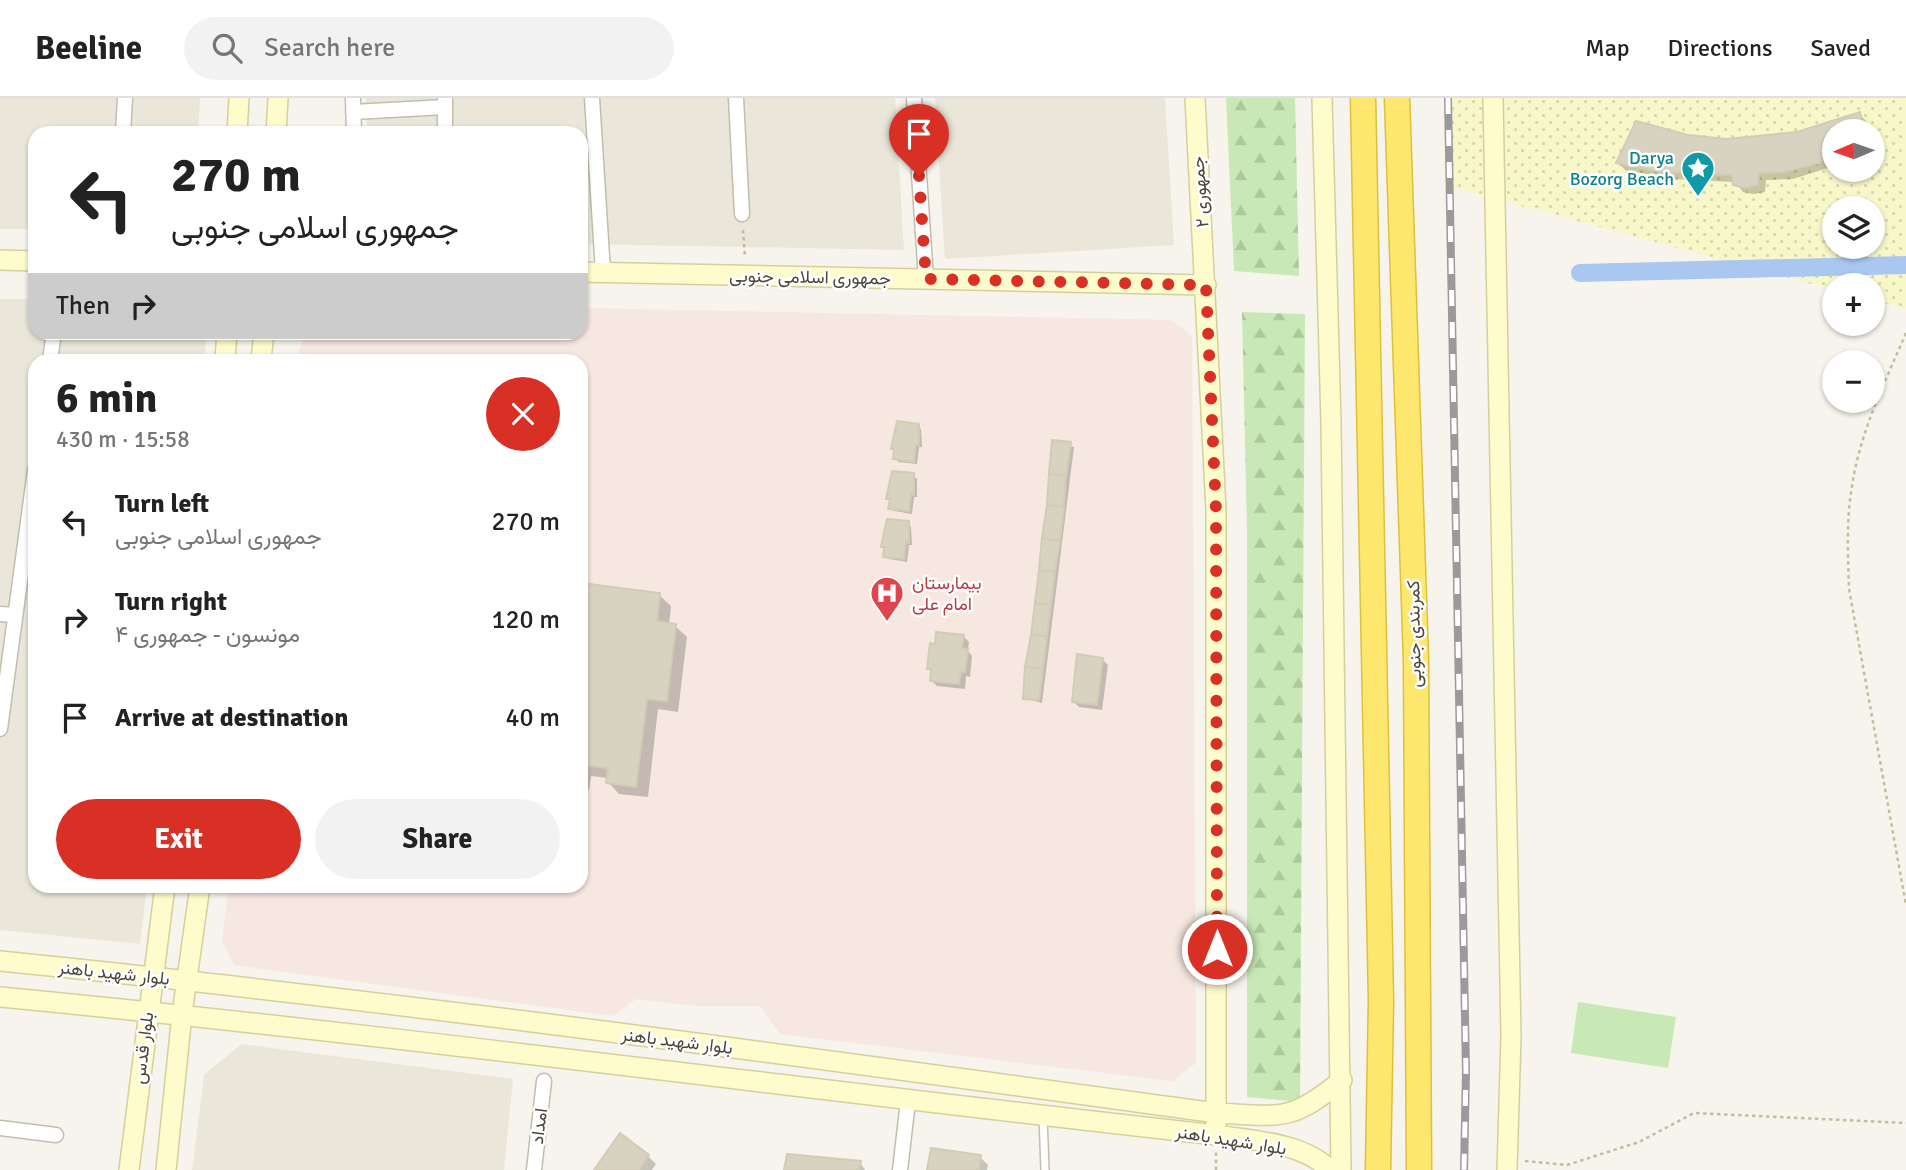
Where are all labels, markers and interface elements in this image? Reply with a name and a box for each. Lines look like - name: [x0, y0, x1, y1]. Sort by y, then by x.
- search box: [184, 17, 674, 80]
- text: Beeline: [35, 28, 142, 69]
- icon: search: [208, 29, 246, 67]
- text: Search here: [264, 32, 395, 64]
- text: Map: [1585, 33, 1630, 63]
- text: Directions: [1668, 33, 1773, 63]
- text: Saved: [1811, 33, 1871, 63]
- pin: [889, 104, 949, 176]
- icon: arrive: [900, 115, 938, 153]
- north arrow: [1822, 119, 1885, 182]
- map controls: [1822, 119, 1885, 413]
- text: 270 m: [171, 145, 301, 205]
- place label: Darya Bozorg Beach: [1570, 147, 1674, 190]
- place icon: Darya Bozorg Beach: [1679, 149, 1717, 198]
- icon: left: [56, 154, 147, 245]
- street label: جمهوری ۲: [1187, 156, 1213, 228]
- button: layers: [1822, 196, 1885, 259]
- text: جمهوری اسلامی جنوبی: [171, 208, 459, 247]
- street label: جمهوری اسلامی جنوبی: [729, 265, 891, 289]
- button: +: [1822, 273, 1885, 336]
- icon: right: [124, 287, 162, 325]
- text: Then: [56, 290, 110, 322]
- button: −: [1822, 350, 1885, 413]
- text: 6 min: [56, 373, 157, 424]
- button: close: [486, 377, 560, 451]
- text: 430 m · 15:58: [56, 425, 190, 454]
- text: Turn left: [115, 488, 209, 520]
- icon: left: [56, 503, 94, 541]
- text: 270 m: [491, 506, 560, 538]
- text: جمهوری اسلامی جنوبی: [115, 522, 322, 551]
- place label: بیمارستان امام علی: [912, 572, 982, 616]
- hospital icon: بیمارستان امام علی: [868, 574, 906, 623]
- street label: کمربندی جنوبی: [1402, 580, 1426, 688]
- text: Turn right: [115, 586, 227, 618]
- icon: right: [56, 601, 94, 639]
- text: 120 m: [491, 604, 560, 636]
- text: مونسون - جمهوری ۴: [115, 620, 300, 649]
- icon: arrive: [56, 699, 94, 737]
- text: Arrive at destination: [115, 702, 348, 734]
- text: 40 m: [505, 702, 560, 734]
- button: Exit: [56, 799, 301, 879]
- button: Share: [315, 799, 560, 879]
- position arrow: [1180, 912, 1254, 986]
- street label: بلوار شهید باهنر: [56, 956, 171, 990]
- street label: بلوار قدس: [128, 1011, 158, 1085]
- street label: بلوار شهید باهنر: [619, 1023, 734, 1059]
- street label: امداد: [526, 1107, 552, 1145]
- street label: بلوار شهید باهنر: [1173, 1120, 1288, 1160]

